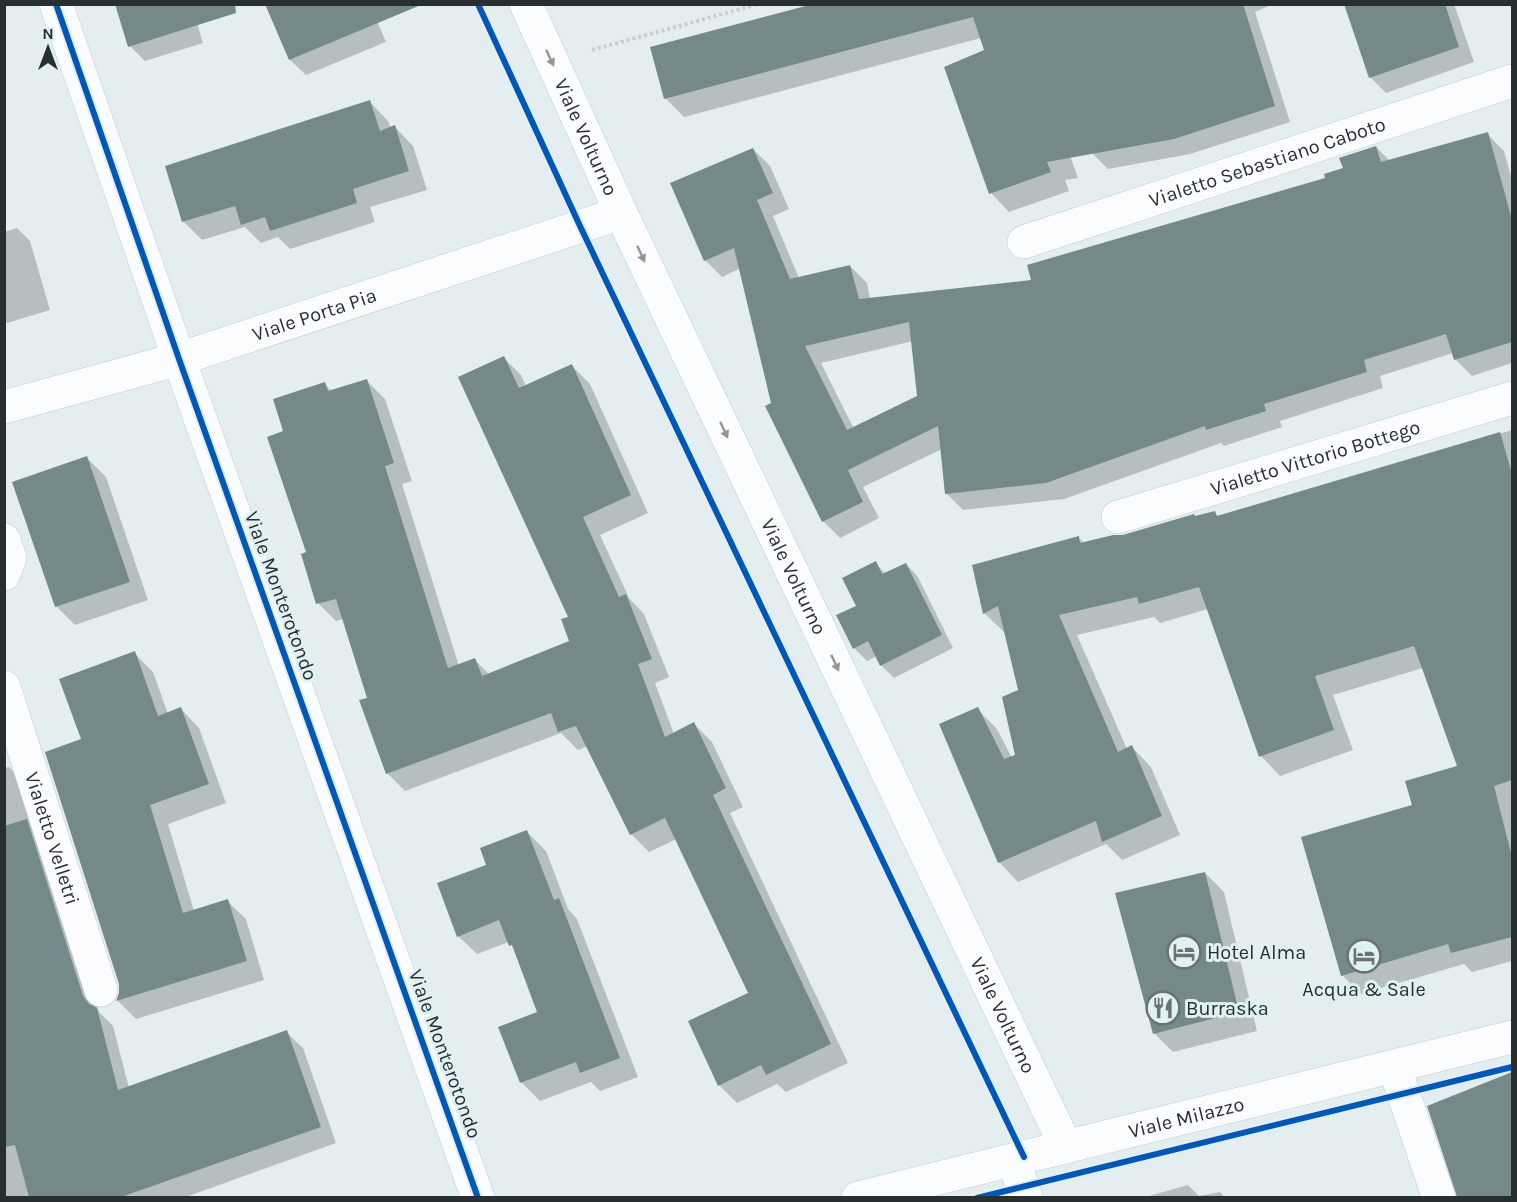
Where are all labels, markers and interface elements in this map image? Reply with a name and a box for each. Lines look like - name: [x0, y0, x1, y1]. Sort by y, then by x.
- north arrow: [18, 18, 78, 78]
- text: N: [42, 24, 54, 43]
- one-way arrow: [546, 49, 555, 66]
- street label: Viale Volturno: [550, 75, 623, 199]
- street label: Vialetto Sebastiano Caboto: [1146, 112, 1388, 211]
- one-way arrow: [636, 245, 645, 262]
- street label: Viale Porta Pia: [249, 283, 379, 346]
- street label: Vialetto Vittorio Bottego: [1208, 415, 1423, 500]
- one-way arrow: [719, 421, 729, 439]
- street label: Viale Monterotondo: [240, 508, 322, 684]
- street label: Viale Volturno: [757, 514, 832, 638]
- one-way arrow: [831, 654, 840, 671]
- street label: Vialetto Velletri: [20, 769, 84, 908]
- hotel icon: Hotel Alma: [1166, 934, 1202, 970]
- hotel icon: Acqua & Sale: [1346, 938, 1382, 974]
- place label: Hotel Alma: [1207, 941, 1306, 964]
- street label: Viale Volturno: [966, 953, 1041, 1077]
- street label: Viale Monterotondo: [404, 966, 486, 1142]
- place label: Acqua & Sale: [1302, 978, 1426, 1001]
- restaurant icon: Burraska: [1145, 990, 1181, 1026]
- place label: Burraska: [1186, 997, 1269, 1020]
- street label: Viale Milazzo: [1126, 1092, 1246, 1143]

